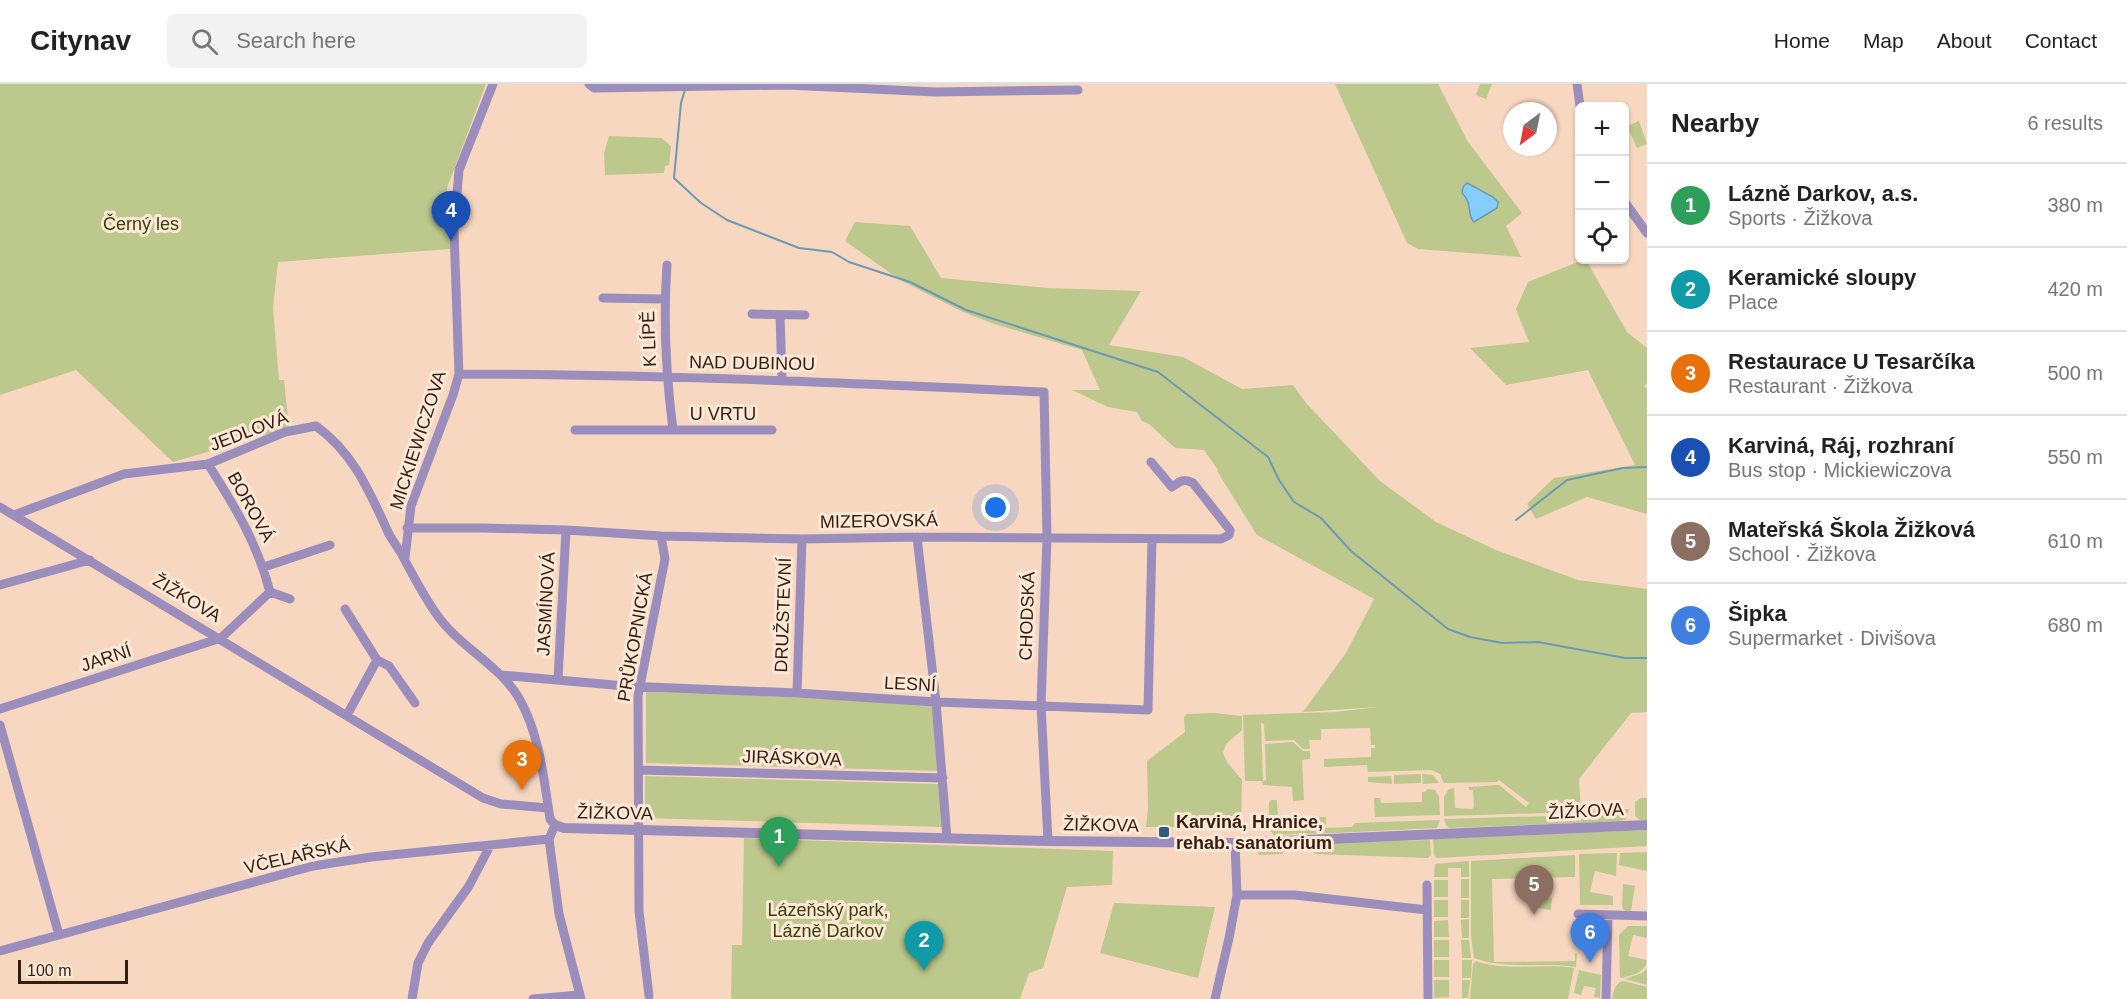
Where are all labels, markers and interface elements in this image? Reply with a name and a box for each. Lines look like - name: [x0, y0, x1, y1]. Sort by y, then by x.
- search box: [167, 14, 587, 68]
- text: Citynav: [30, 25, 131, 56]
- icon: search: [188, 25, 221, 58]
- text: Search here: [236, 28, 356, 53]
- text: Home: [1774, 29, 1830, 52]
- text: Map: [1863, 29, 1904, 52]
- text: About: [1937, 29, 1992, 52]
- text: Contact: [2025, 29, 2097, 52]
- north arrow: [1503, 102, 1557, 156]
- map controls: [1575, 102, 1629, 264]
- button: +: [1575, 102, 1629, 156]
- text: Nearby: [1671, 108, 1759, 138]
- text: 6 results: [2027, 112, 2103, 134]
- button: −: [1575, 156, 1629, 210]
- text: Lázně Darkov, a.s.: [1728, 181, 1918, 206]
- pin: 4: [432, 192, 470, 241]
- text: 1: [1685, 194, 1696, 216]
- text: 380 m: [2047, 194, 2103, 216]
- text: Sports · Žižkova: [1728, 207, 1872, 229]
- button: locate: [1575, 210, 1629, 264]
- park label: Černý les: [103, 213, 179, 234]
- text: Keramické sloupy: [1728, 265, 1916, 290]
- text: 2: [1685, 278, 1696, 300]
- text: 420 m: [2047, 278, 2103, 300]
- text: Place: [1728, 291, 1778, 313]
- street label: K LÍPĚ: [638, 311, 660, 367]
- text: Restaurace U Tesarčíka: [1728, 349, 1975, 374]
- street label: NAD DUBINOU: [689, 352, 815, 374]
- text: 3: [1685, 362, 1696, 384]
- text: 500 m: [2047, 362, 2103, 384]
- street label: MICKIEWICZOVA: [386, 368, 450, 512]
- text: Restaurant · Žižkova: [1728, 375, 1913, 397]
- street label: U VRTU: [690, 404, 756, 424]
- street label: JEDLOVÁ: [207, 407, 291, 455]
- text: Karviná, Ráj, rozhraní: [1728, 433, 1954, 458]
- text: 4: [1685, 446, 1696, 468]
- text: 550 m: [2047, 446, 2103, 468]
- text: Bus stop · Mickiewiczova: [1728, 459, 1951, 481]
- street label: BOROVÁ: [224, 468, 278, 546]
- your location: [981, 493, 1010, 522]
- street label: MIZEROVSKÁ: [820, 510, 938, 532]
- text: Mateřská Škola Žižková: [1728, 517, 1975, 542]
- text: 5: [1685, 530, 1696, 552]
- text: 610 m: [2047, 530, 2103, 552]
- text: School · Žižkova: [1728, 543, 1876, 565]
- street label: JASMÍNOVÁ: [533, 552, 559, 656]
- street label: DRUŽSTEVNÍ: [771, 557, 795, 673]
- street label: ŽIŽKOVA: [149, 570, 225, 626]
- street label: PRŮKOPNICKÁ: [613, 571, 656, 703]
- street label: CHODSKÁ: [1015, 571, 1039, 661]
- text: Šipka: [1728, 601, 1787, 626]
- text: 6: [1685, 614, 1696, 636]
- text: 680 m: [2047, 614, 2103, 636]
- text: Supermarket · Divišova: [1728, 627, 1936, 649]
- street label: JARNÍ: [78, 640, 134, 676]
- street label: LESNÍ: [883, 673, 937, 695]
- pin: 3: [502, 740, 542, 790]
- street label: JIRÁSKOVA: [742, 746, 842, 770]
- street label: ŽIŽKOVA: [1548, 799, 1624, 823]
- street label: ŽIŽKOVA: [577, 802, 653, 824]
- place label: Karviná, Hranice, rehab. sanatorium: [1176, 812, 1332, 853]
- street label: ŽIŽKOVA: [1063, 814, 1139, 836]
- pin: 1: [760, 818, 798, 867]
- marker: Karviná, Hranice, rehab. sanatorium: [1157, 825, 1171, 839]
- street label: VČELAŘSKÁ: [242, 833, 352, 878]
- pin: 5: [1514, 866, 1553, 915]
- park label: Lázeňský park, Lázně Darkov: [767, 900, 889, 941]
- pin: 6: [1570, 914, 1610, 963]
- pin: 2: [904, 922, 944, 971]
- scale bar: [18, 957, 128, 984]
- text: 100 m: [27, 962, 71, 979]

